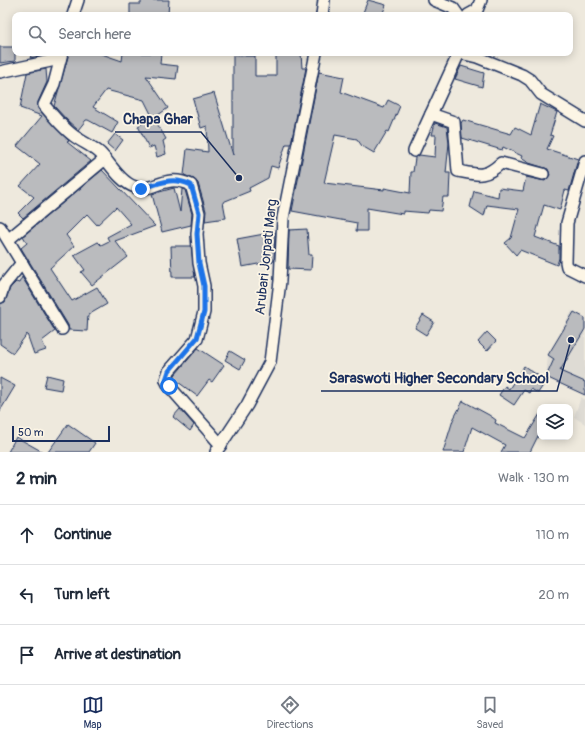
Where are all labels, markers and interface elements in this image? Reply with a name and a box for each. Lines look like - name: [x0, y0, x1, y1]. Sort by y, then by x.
- search box: [12, 12, 573, 56]
- icon: search: [26, 23, 48, 45]
- text: Search here: [58, 25, 131, 44]
- callout: Chapa Ghar: [115, 105, 201, 132]
- text: Chapa Ghar: [123, 110, 194, 129]
- route end: [132, 180, 150, 198]
- street label: Arubari Jorpati Marg: [251, 198, 281, 316]
- callout: Saraswoti Higher Secondary School: [321, 364, 557, 391]
- text: Saraswoti Higher Secondary School: [329, 369, 549, 388]
- route start: [160, 377, 178, 395]
- map controls: [537, 404, 573, 440]
- button: layers: [537, 404, 573, 440]
- scale bar: [12, 424, 110, 443]
- text: 50 m: [18, 426, 44, 439]
- text: 2 min: [16, 468, 57, 489]
- text: Walk · 130 m: [498, 470, 569, 486]
- icon: ahead: [16, 524, 38, 546]
- text: Continue: [54, 525, 112, 544]
- text: 110 m: [536, 527, 569, 543]
- icon: left: [16, 584, 38, 606]
- text: Turn left: [54, 585, 110, 604]
- text: 20 m: [538, 587, 569, 603]
- icon: arrive: [16, 644, 38, 666]
- text: Arrive at destination: [54, 645, 181, 664]
- tab: Map: [82, 694, 104, 731]
- tab: Directions: [267, 694, 313, 731]
- tab: Saved: [476, 694, 503, 731]

